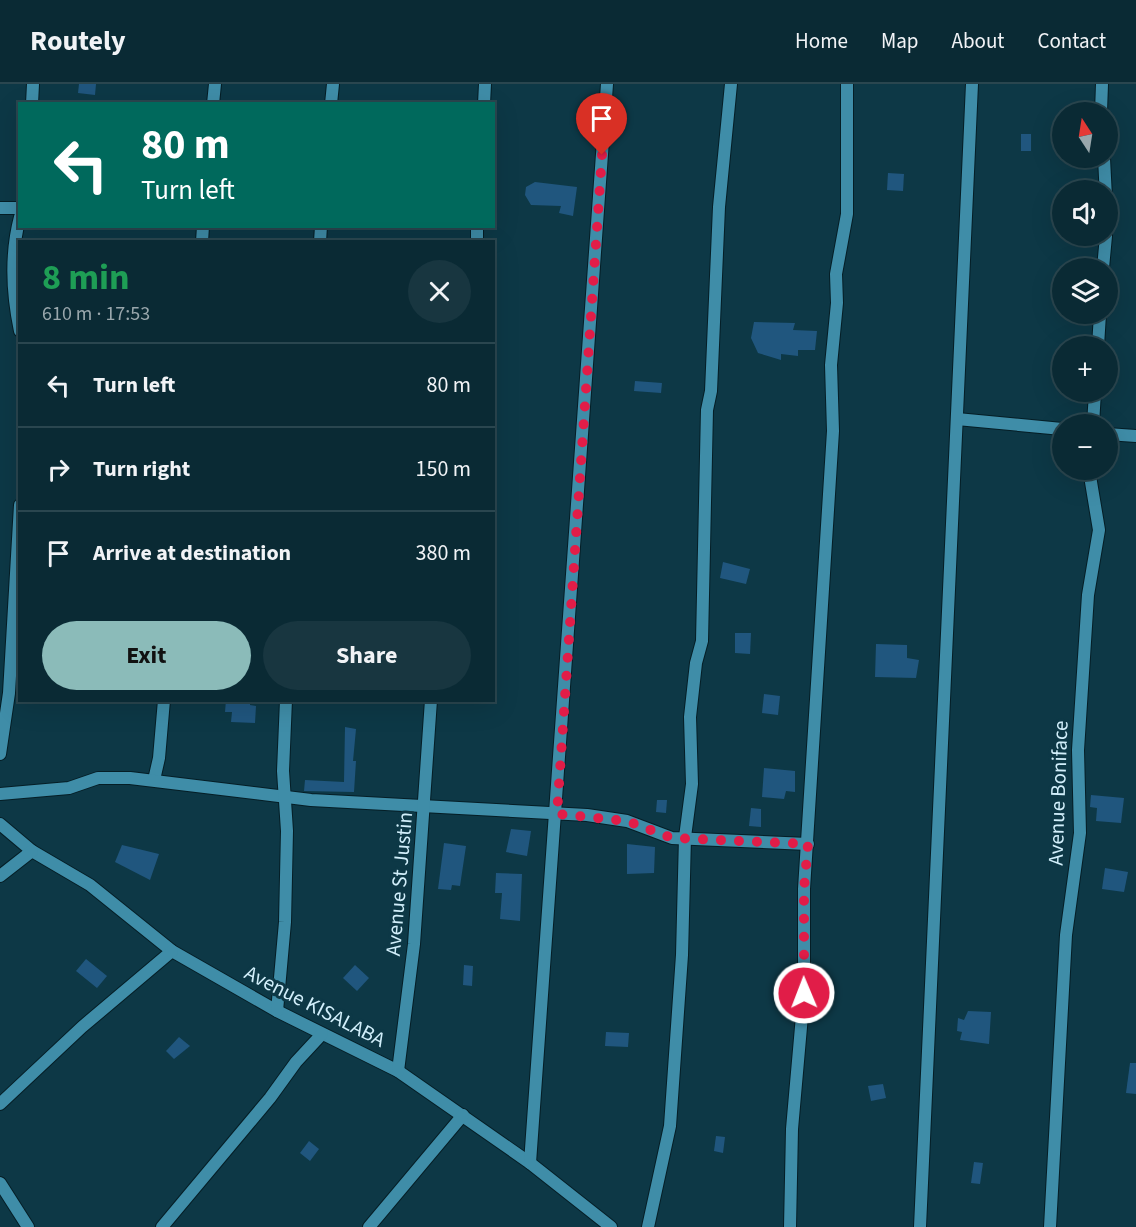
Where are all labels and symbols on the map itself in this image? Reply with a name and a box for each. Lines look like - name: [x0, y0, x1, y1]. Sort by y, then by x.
- pin: [576, 93, 627, 155]
- north arrow: [1052, 102, 1118, 168]
- street label: Avenue Boniface: [1040, 720, 1076, 866]
- street label: Avenue St Justin: [378, 811, 420, 957]
- street label: Avenue KISALABA: [239, 958, 391, 1055]
- position arrow: [772, 961, 836, 1025]

